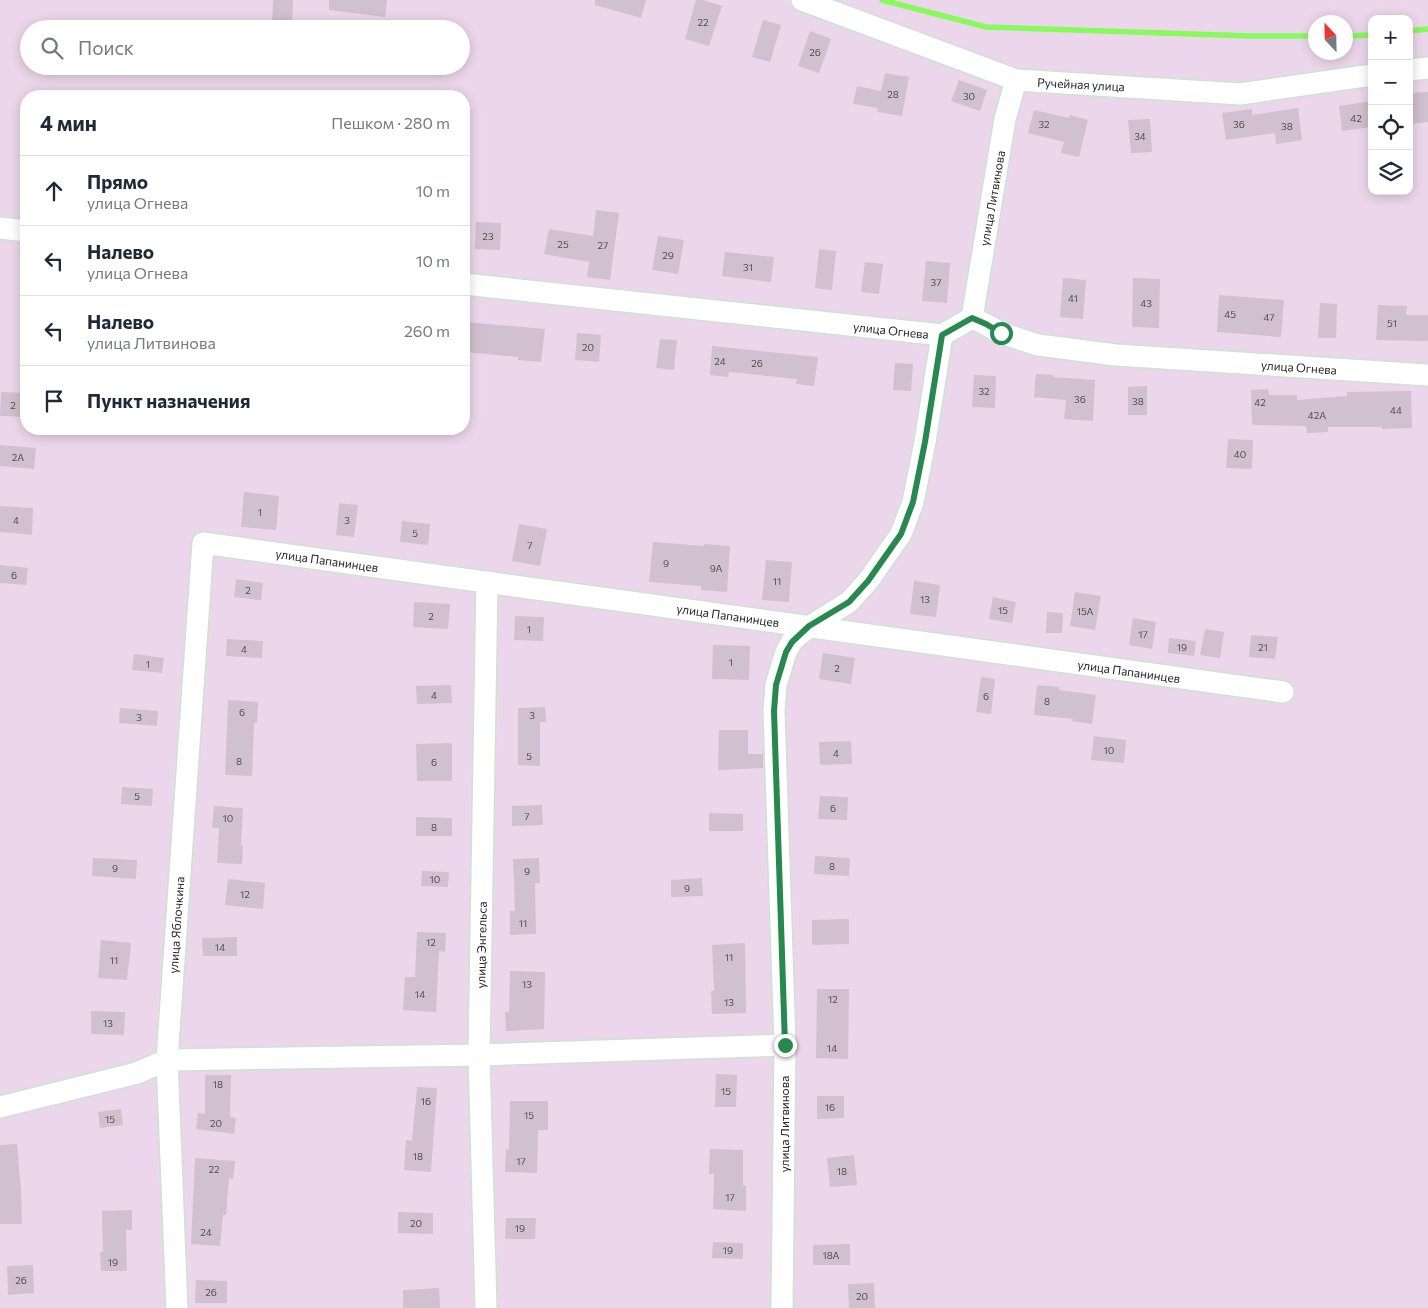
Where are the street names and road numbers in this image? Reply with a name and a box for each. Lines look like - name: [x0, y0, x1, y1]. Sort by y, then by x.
- street label: Ручейная улица: [1037, 75, 1125, 93]
- street label: улица Литвинова: [977, 149, 1007, 247]
- street label: улица Огнева: [852, 319, 930, 341]
- street label: улица Огнева: [1261, 357, 1337, 377]
- street label: улица Папанинцев: [275, 546, 379, 574]
- street label: улица Папанинцев: [676, 601, 780, 629]
- street label: улица Папанинцев: [1077, 657, 1181, 685]
- street label: улица Яблочкина: [166, 876, 186, 974]
- street label: улица Энгельса: [473, 901, 489, 989]
- street label: улица Литвинова: [777, 1076, 791, 1172]

